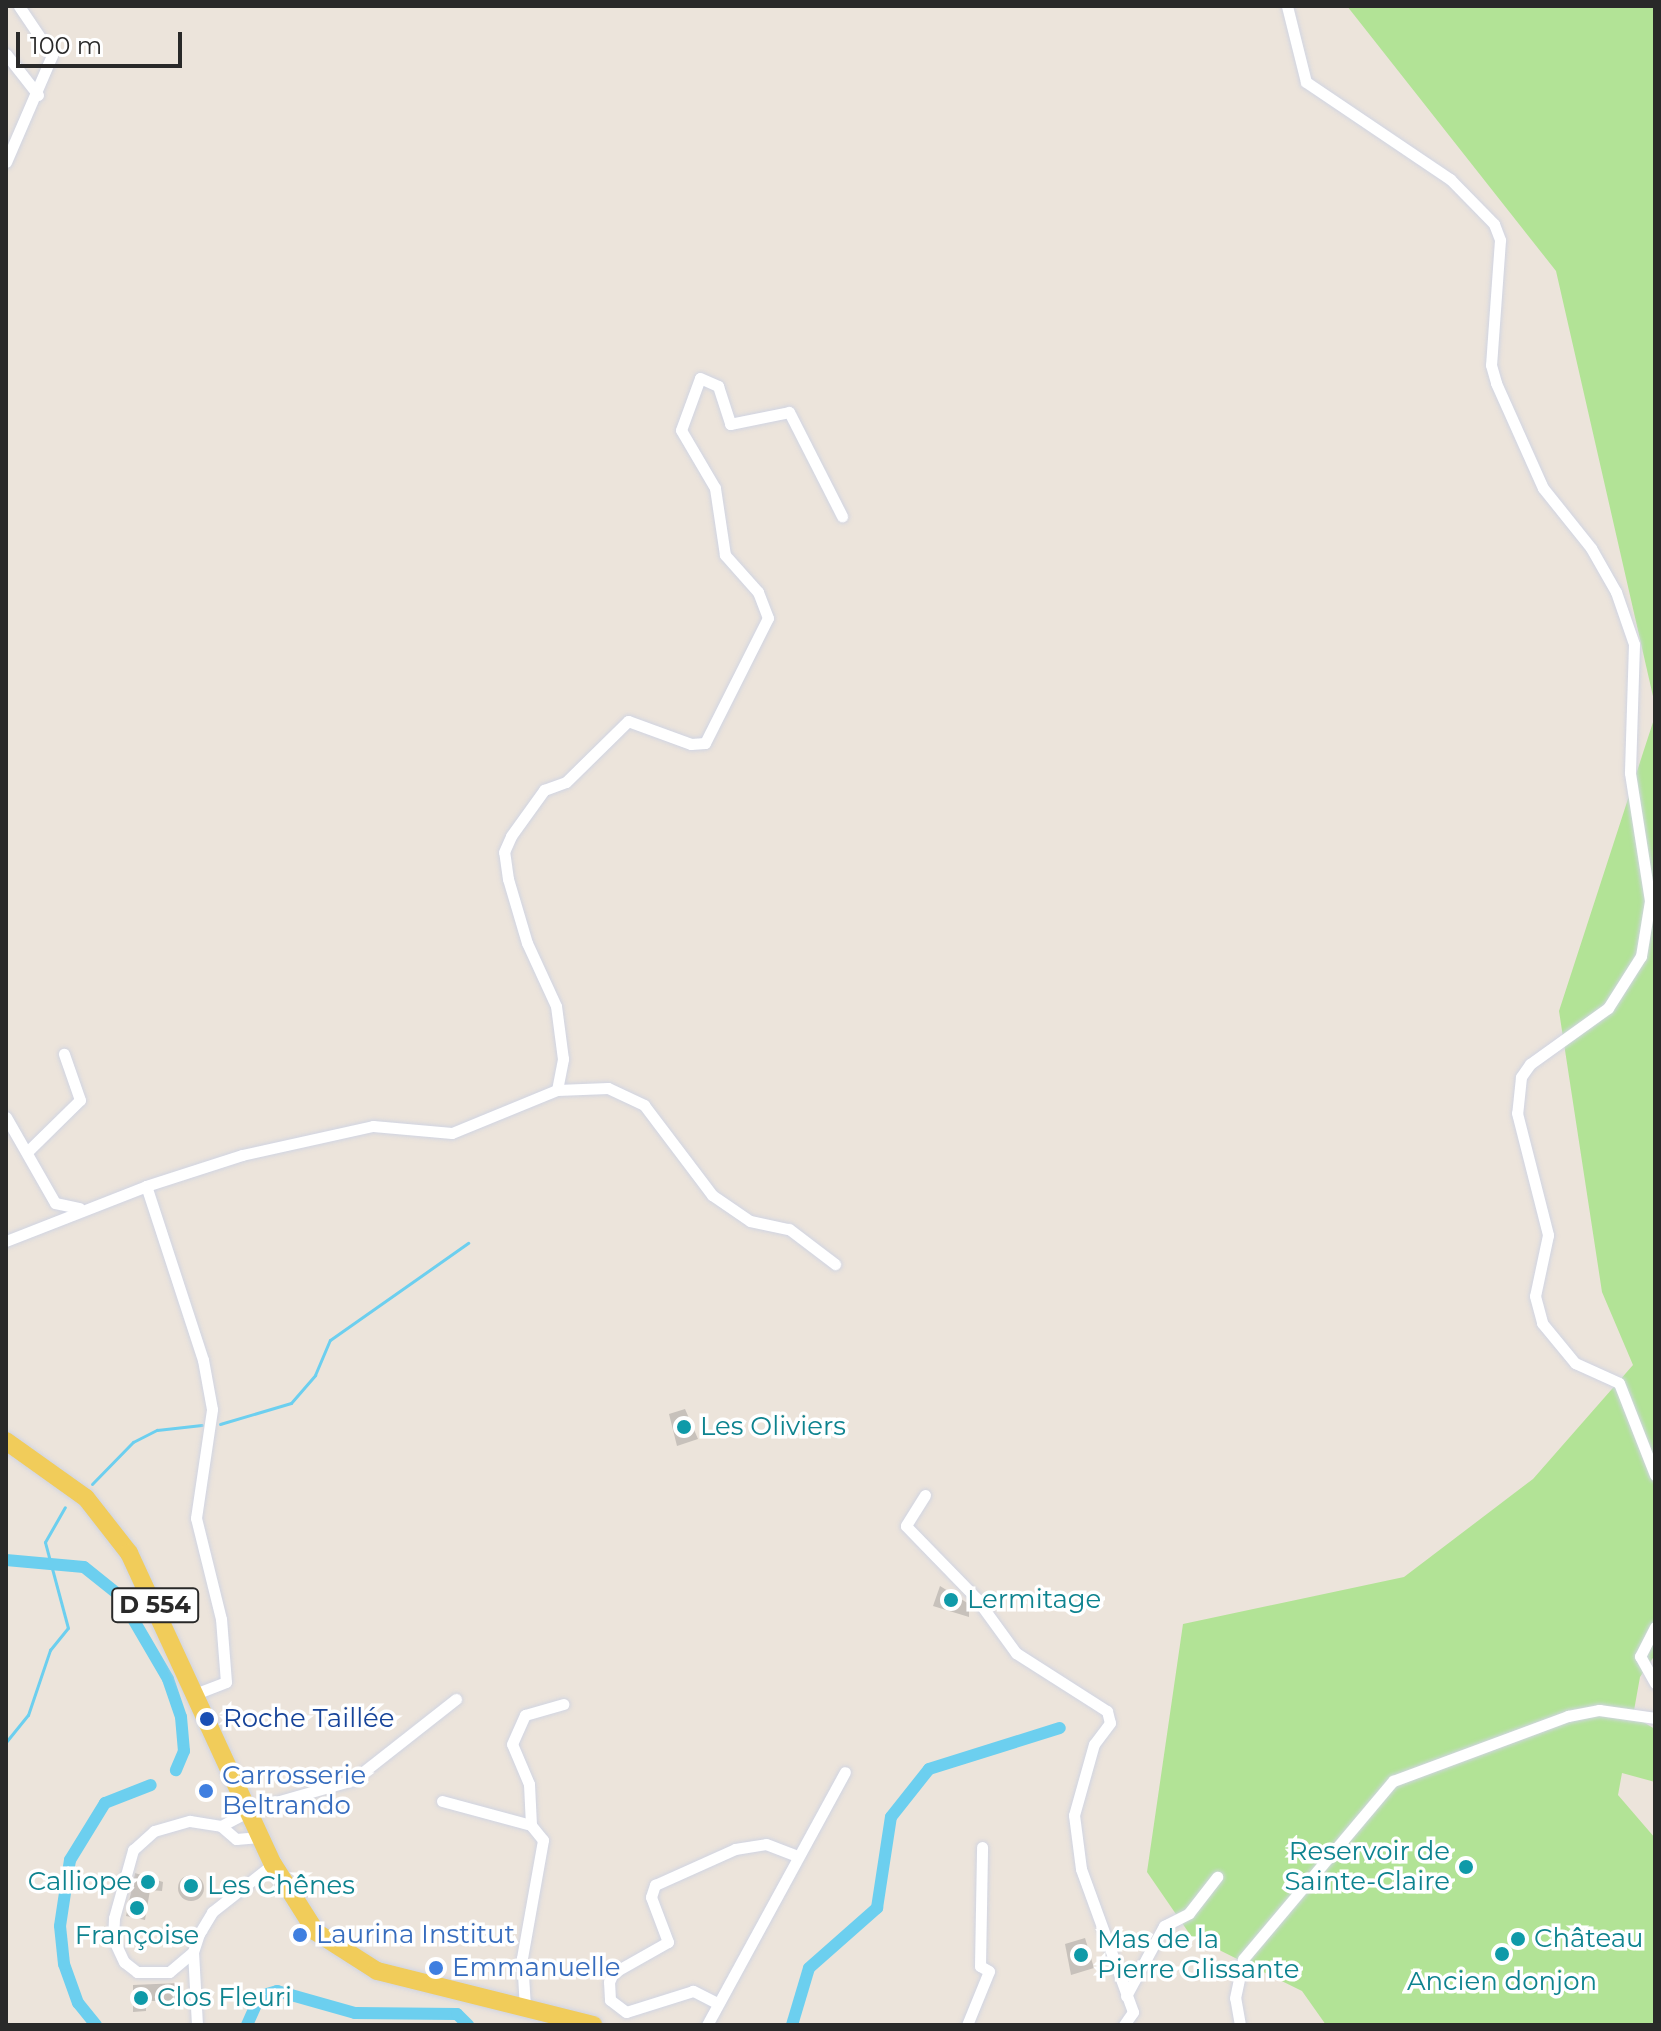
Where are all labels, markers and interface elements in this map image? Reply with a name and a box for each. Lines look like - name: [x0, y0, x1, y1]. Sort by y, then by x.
- scale bar: [20, 16, 186, 66]
- text: 100 m: [30, 31, 102, 60]
- place label: Les Oliviers: [700, 1411, 846, 1443]
- marker: Les Oliviers: [675, 1418, 693, 1436]
- place label: Lermitage: [967, 1584, 1101, 1616]
- road number: D 554: [111, 1585, 199, 1625]
- marker: Lermitage: [942, 1591, 960, 1609]
- place label: Roche Taillée: [223, 1703, 395, 1735]
- marker: Roche Taillée: [198, 1710, 216, 1728]
- place label: Carrosserie Beltrando: [222, 1760, 366, 1822]
- marker: Carrosserie Beltrando: [197, 1782, 215, 1800]
- place label: Reservoir de Sainte-Claire: [1284, 1836, 1450, 1898]
- marker: Reservoir de Sainte-Claire: [1457, 1858, 1475, 1876]
- place label: Calliope: [28, 1866, 132, 1898]
- place label: Les Chênes: [207, 1870, 355, 1902]
- marker: Calliope: [139, 1873, 157, 1891]
- marker: Les Chênes: [182, 1877, 200, 1895]
- marker: Françoise: [128, 1899, 146, 1917]
- place label: Laurina Institut: [316, 1919, 515, 1951]
- place label: Françoise: [75, 1920, 199, 1952]
- place label: Château: [1534, 1923, 1644, 1955]
- place label: Mas de la Pierre Glissante: [1097, 1924, 1299, 1986]
- marker: Laurina Institut: [291, 1926, 309, 1944]
- marker: Château: [1509, 1930, 1527, 1948]
- marker: Ancien donjon: [1493, 1945, 1511, 1963]
- marker: Mas de la Pierre Glissante: [1072, 1946, 1090, 1964]
- place label: Emmanuelle: [452, 1952, 620, 1984]
- marker: Emmanuelle: [427, 1959, 445, 1977]
- place label: Ancien donjon: [1407, 1966, 1597, 1998]
- place label: Clos Fleuri: [157, 1982, 292, 2014]
- marker: Clos Fleuri: [132, 1989, 150, 2007]

